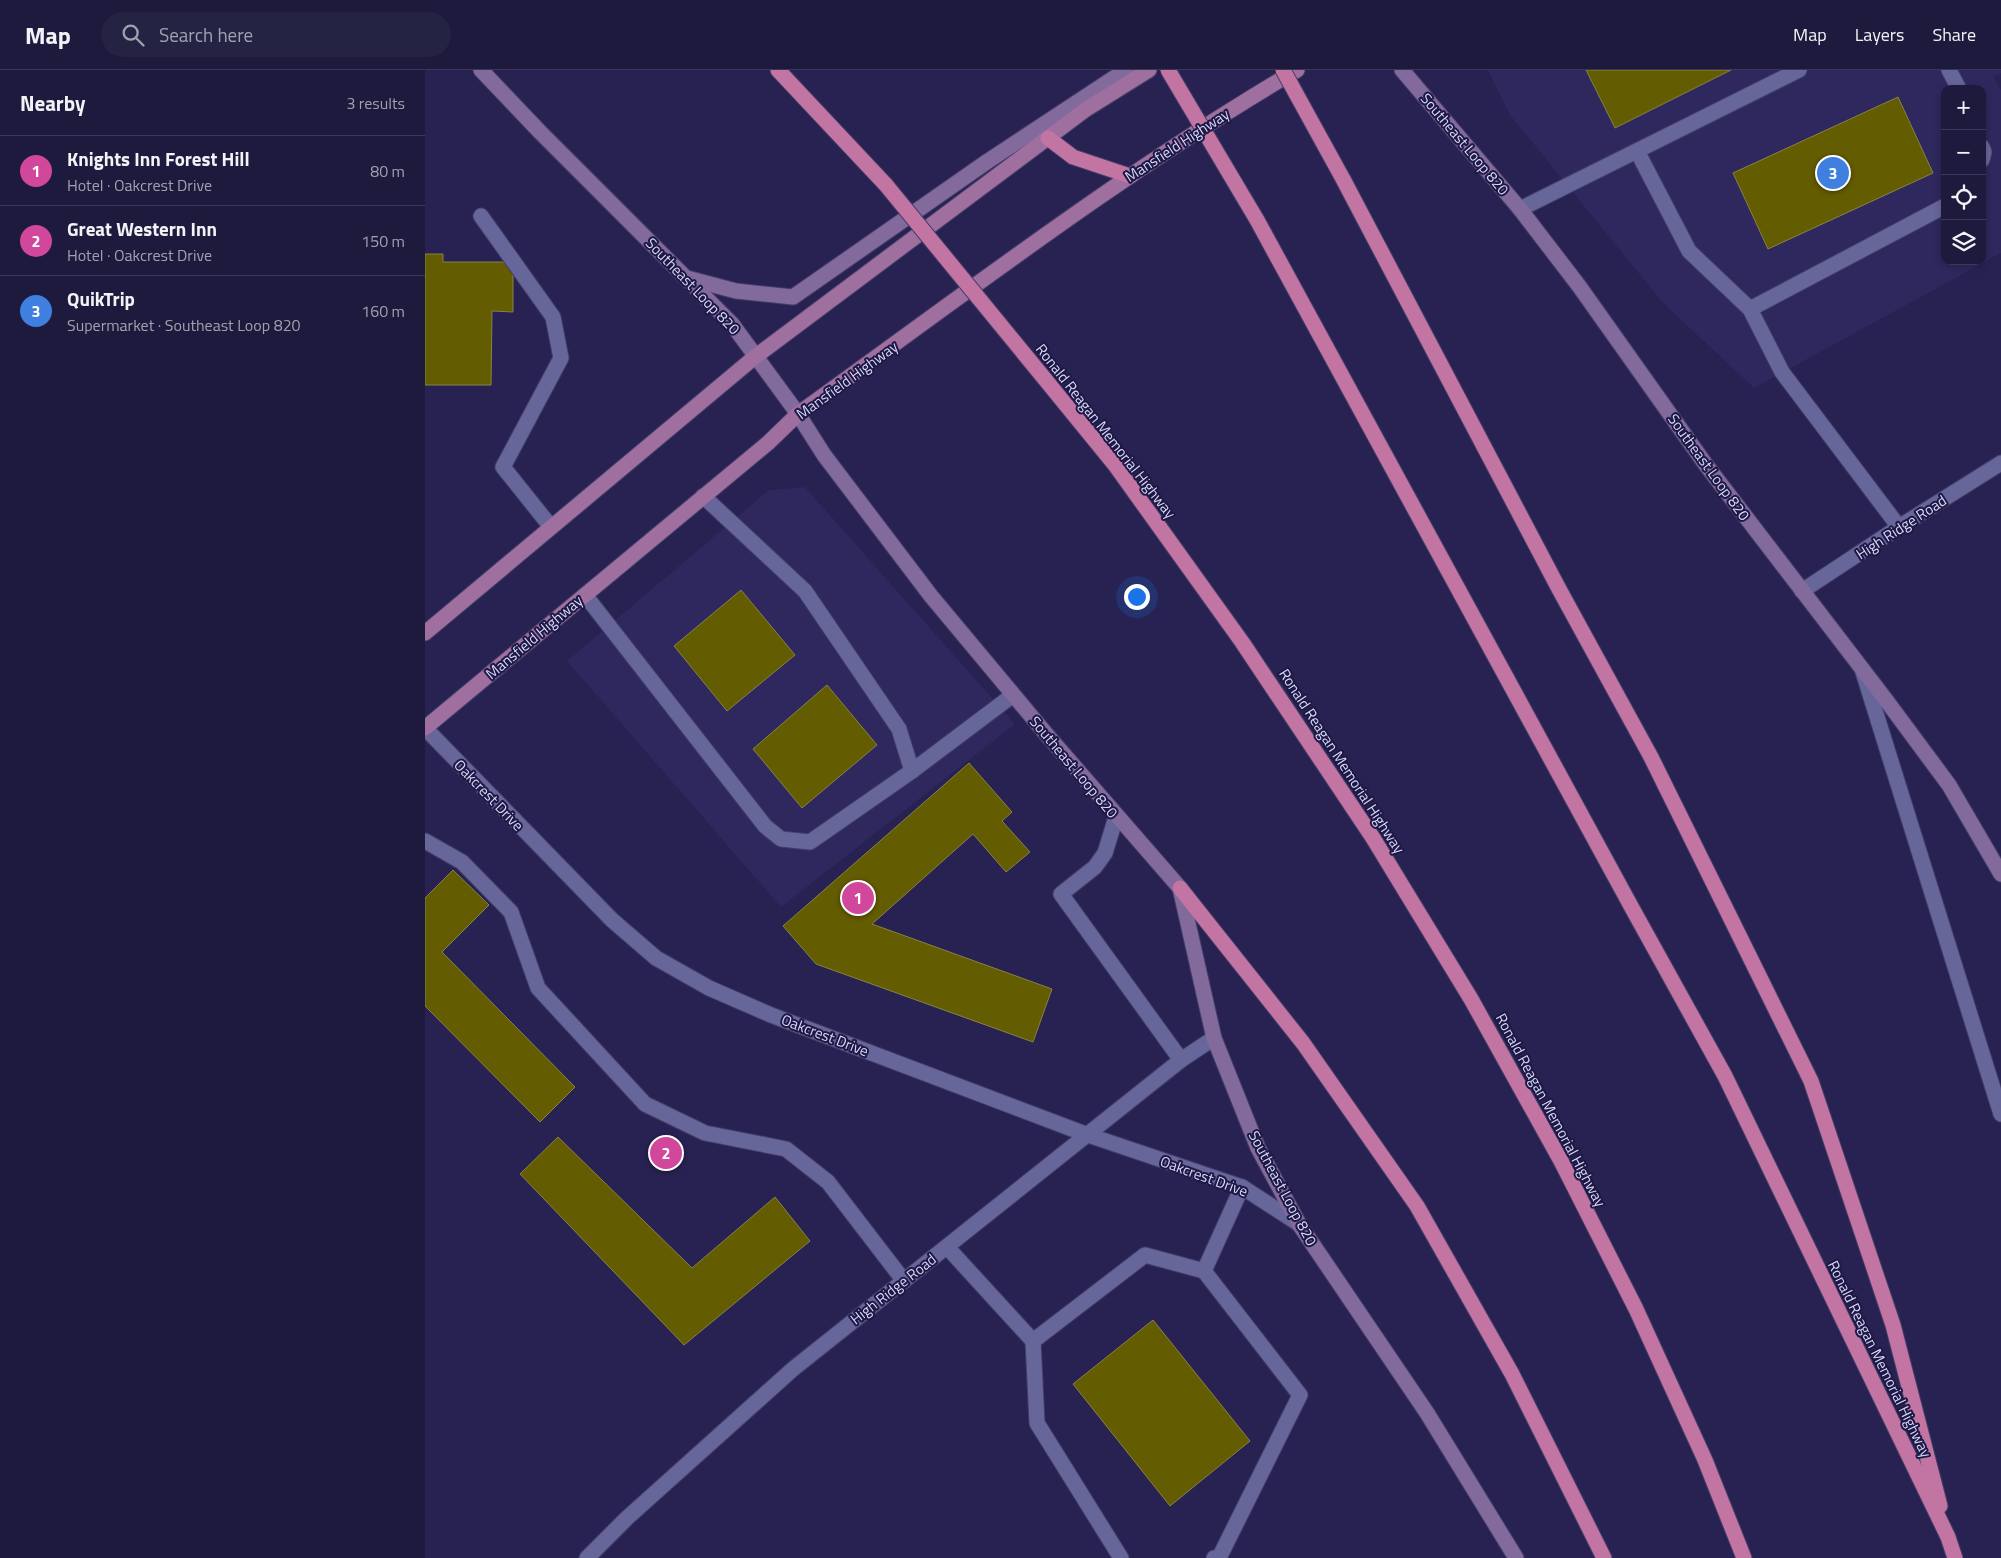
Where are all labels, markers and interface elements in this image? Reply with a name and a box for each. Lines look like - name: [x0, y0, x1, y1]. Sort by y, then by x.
- search box: [101, 12, 451, 57]
- text: Map: [25, 17, 71, 53]
- text: Search here: [159, 20, 253, 49]
- icon: search: [119, 21, 147, 49]
- text: Map: [1793, 21, 1827, 48]
- text: Layers: [1855, 21, 1904, 48]
- text: Share: [1932, 21, 1976, 48]
- map controls: [1941, 85, 1986, 265]
- button: +: [1941, 85, 1986, 130]
- text: Nearby: [20, 87, 85, 119]
- street label: Southeast Loop 820: [1415, 88, 1515, 200]
- text: 3 results: [346, 91, 405, 115]
- street label: Mansfield Highway: [1120, 102, 1234, 188]
- button: −: [1941, 130, 1986, 175]
- text: Knights Inn Forest Hill: [67, 144, 250, 173]
- pin: 3: [1817, 154, 1849, 192]
- text: 1: [32, 159, 40, 183]
- text: 80 m: [370, 159, 405, 183]
- text: Hotel · Oakcrest Drive: [67, 173, 212, 197]
- button: locate: [1941, 175, 1986, 220]
- text: Great Western Inn: [67, 214, 217, 243]
- button: layers: [1941, 220, 1986, 265]
- text: 2: [32, 229, 40, 253]
- text: 150 m: [361, 229, 405, 253]
- street label: Southeast Loop 820: [641, 232, 745, 340]
- text: Hotel · Oakcrest Drive: [67, 243, 212, 267]
- text: QuikTrip: [67, 284, 135, 313]
- text: 3: [32, 299, 40, 323]
- text: 160 m: [361, 299, 405, 323]
- text: Supermarket · Southeast Loop 820: [67, 313, 301, 337]
- street label: Mansfield Highway: [791, 335, 903, 425]
- street label: Ronald Reagan Memorial Highway: [1030, 339, 1182, 523]
- street label: Southeast Loop 820: [1662, 409, 1756, 525]
- street label: High Ridge Road: [1851, 489, 1951, 565]
- your location: [1124, 584, 1150, 610]
- street label: Mansfield Highway: [480, 589, 588, 685]
- street label: Ronald Reagan Memorial Highway: [1273, 664, 1411, 858]
- street label: Southeast Loop 820: [1024, 711, 1124, 823]
- street label: Oakcrest Drive: [449, 754, 529, 836]
- pin: 1: [842, 879, 874, 917]
- street label: Oakcrest Drive: [778, 1008, 872, 1062]
- street label: Ronald Reagan Memorial Highway: [1490, 1009, 1612, 1211]
- street label: Southeast Loop 820: [1243, 1126, 1323, 1250]
- pin: 2: [650, 1134, 682, 1172]
- street label: Oakcrest Drive: [1157, 1149, 1251, 1203]
- street label: High Ridge Road: [845, 1248, 941, 1330]
- street label: Ronald Reagan Memorial Highway: [1822, 1257, 1938, 1461]

